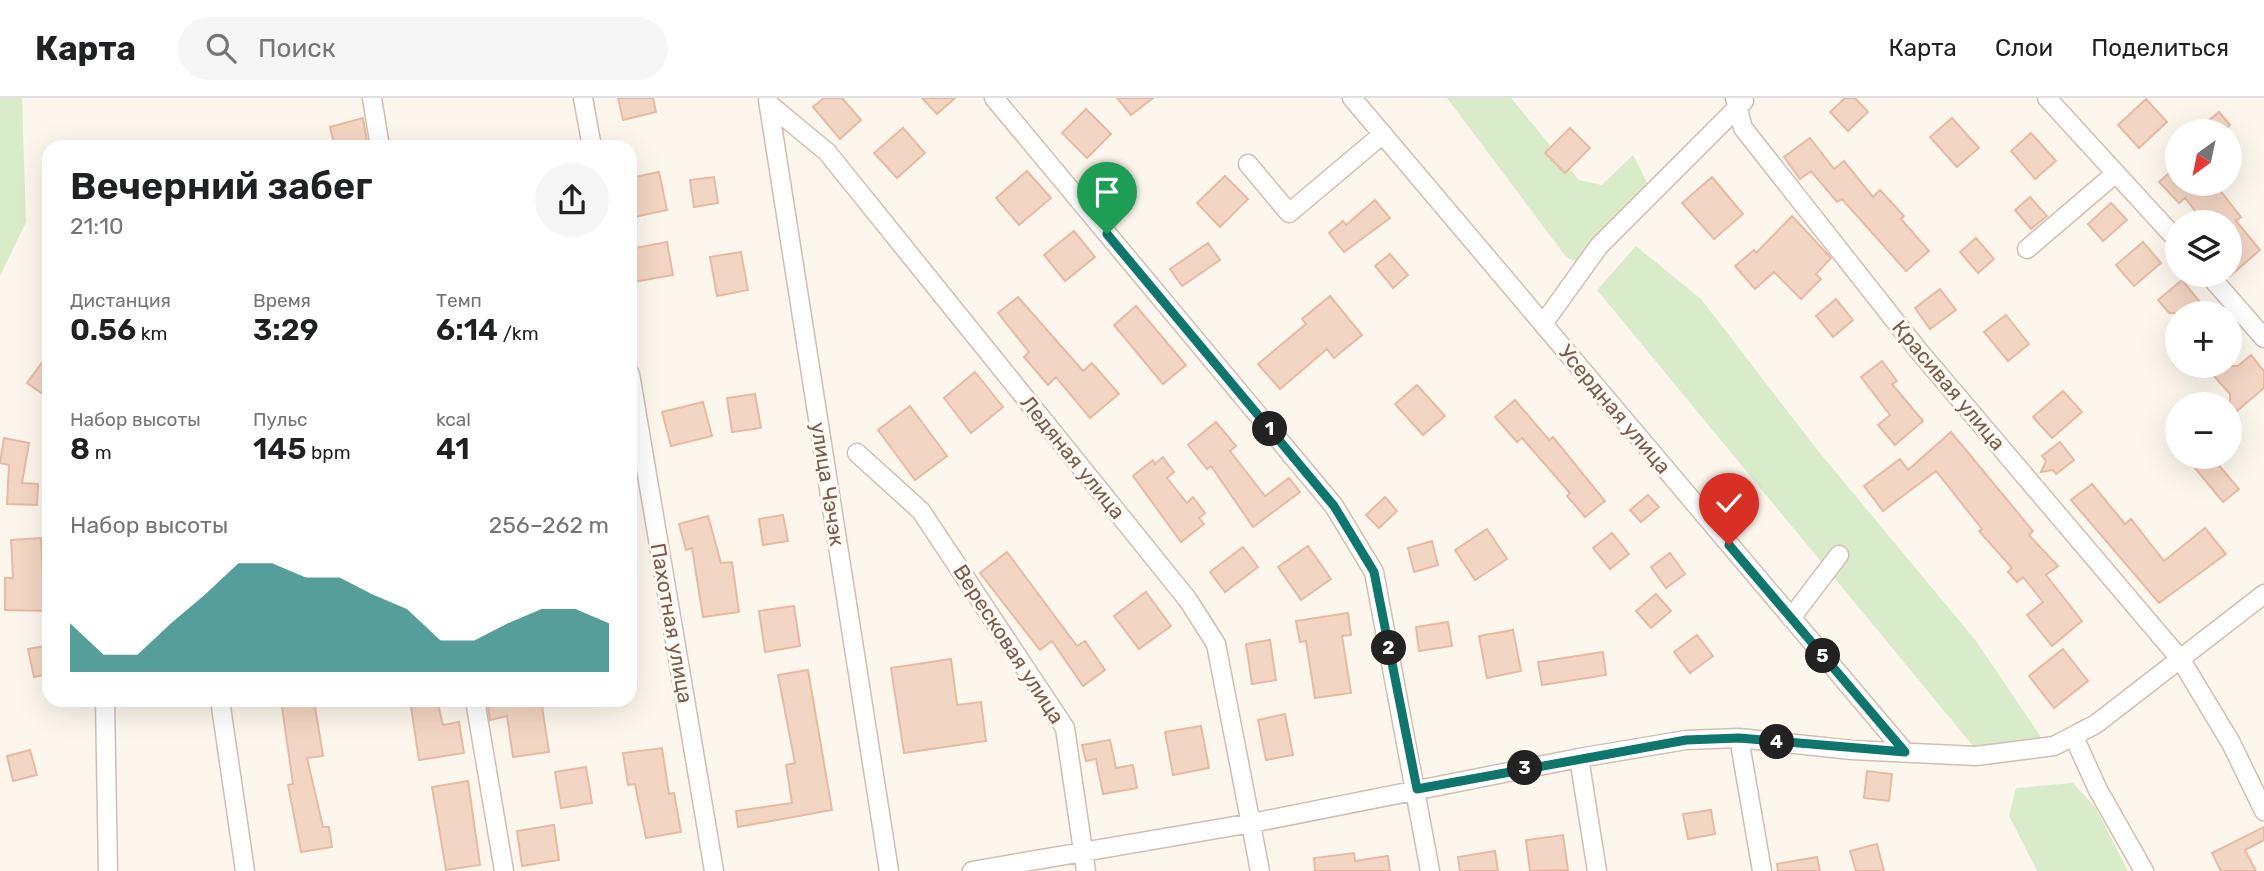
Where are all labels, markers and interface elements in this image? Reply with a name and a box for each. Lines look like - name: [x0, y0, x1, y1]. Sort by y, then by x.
- search box: [178, 17, 668, 80]
- text: Карта: [35, 29, 136, 68]
- icon: search: [202, 29, 240, 67]
- text: Поиск: [258, 33, 336, 64]
- text: Карта: [1888, 34, 1957, 62]
- text: Слои: [1995, 34, 2053, 62]
- text: Поделиться: [2091, 34, 2229, 62]
- north arrow: [2165, 119, 2242, 196]
- map controls: [2165, 119, 2242, 469]
- pin: [1077, 162, 1137, 234]
- text: Вечерний забег: [70, 163, 372, 209]
- button: share: [535, 163, 609, 237]
- icon: arrive: [1088, 173, 1126, 211]
- button: layers: [2165, 210, 2242, 287]
- text: 21:10: [70, 212, 124, 240]
- text: Дистанция: [70, 289, 171, 312]
- text: Время: [253, 289, 311, 312]
- text: Темп: [436, 289, 482, 312]
- button: +: [2165, 301, 2242, 378]
- text: 0.56: [70, 312, 136, 348]
- text: 3:29: [253, 312, 319, 348]
- text: 6:14: [436, 312, 498, 348]
- street label: Красивая улица: [1887, 315, 2011, 455]
- text: km: [136, 322, 168, 345]
- text: /km: [498, 322, 539, 345]
- street label: Усердная улица: [1554, 339, 1676, 479]
- street label: Ледяная улица: [1015, 390, 1131, 524]
- button: −: [2165, 392, 2242, 469]
- text: Набор высоты: [70, 408, 201, 431]
- text: Пульс: [253, 408, 307, 431]
- text: kcal: [436, 408, 471, 431]
- pin: 1: [1252, 412, 1288, 446]
- text: 1: [1265, 417, 1274, 440]
- street label: улица Чэчэк: [806, 420, 850, 548]
- text: 8: [70, 431, 90, 467]
- text: 145: [253, 431, 306, 467]
- text: 41: [436, 431, 470, 467]
- text: m: [90, 441, 112, 464]
- text: bpm: [306, 441, 351, 464]
- pin: [1699, 473, 1759, 545]
- icon: check: [1710, 484, 1748, 522]
- text: Набор высоты: [70, 511, 228, 539]
- text: 256–262 m: [489, 511, 609, 539]
- street label: Пахотная улица: [646, 541, 698, 705]
- street label: Вересковая улица: [948, 560, 1070, 728]
- pin: 2: [1372, 630, 1406, 666]
- text: 2: [1382, 636, 1395, 659]
- pin: 5: [1806, 638, 1840, 674]
- text: 5: [1816, 644, 1829, 667]
- pin: 4: [1760, 724, 1795, 760]
- text: 4: [1770, 730, 1783, 753]
- pin: 3: [1508, 750, 1542, 786]
- text: 3: [1518, 756, 1531, 779]

